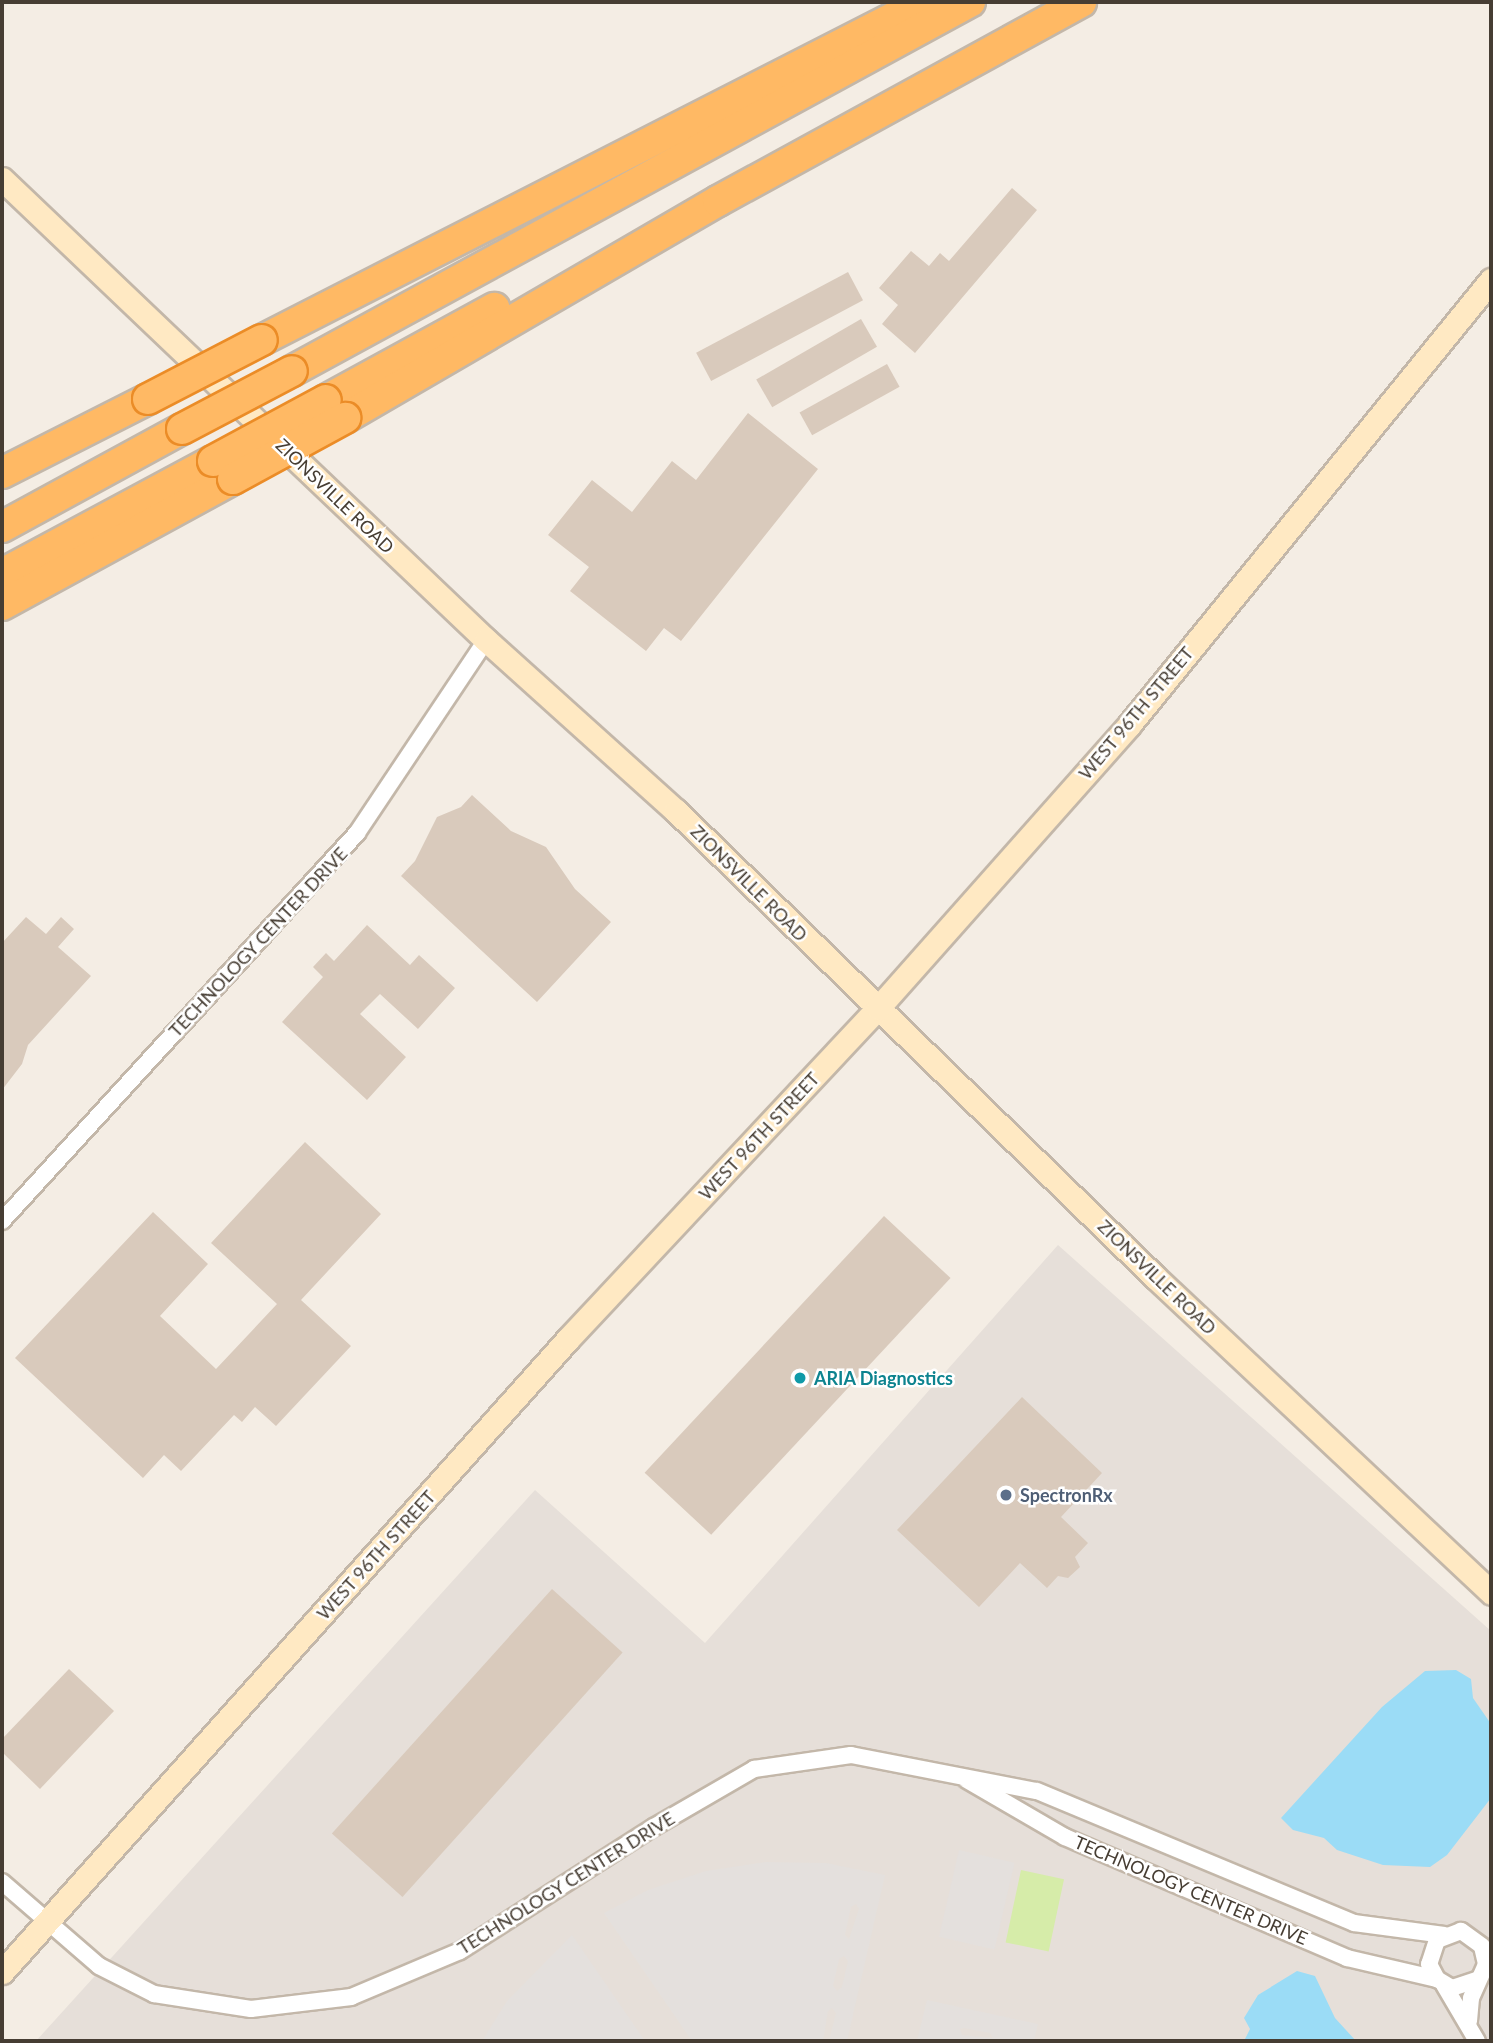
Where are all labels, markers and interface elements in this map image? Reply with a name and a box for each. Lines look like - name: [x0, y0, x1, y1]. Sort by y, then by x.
- street label: ZIONSVILLE ROAD: [272, 434, 398, 558]
- street label: WEST 96TH STREET: [1074, 642, 1198, 784]
- street label: ZIONSVILLE ROAD: [686, 820, 812, 946]
- street label: TECHNOLOGY CENTER DRIVE: [164, 842, 352, 1042]
- street label: WEST 96TH STREET: [694, 1068, 824, 1204]
- street label: ZIONSVILLE ROAD: [1094, 1215, 1220, 1339]
- place label: ARIA Diagnostics: [814, 1367, 954, 1389]
- marker: ARIA Diagnostics: [792, 1370, 808, 1386]
- place label: SpectronRx: [1020, 1484, 1113, 1506]
- street label: WEST 96TH STREET: [312, 1486, 440, 1624]
- marker: SpectronRx: [998, 1487, 1014, 1503]
- street label: TECHNOLOGY CENTER DRIVE: [453, 1807, 679, 1959]
- street label: TECHNOLOGY CENTER DRIVE: [1071, 1831, 1311, 1949]

